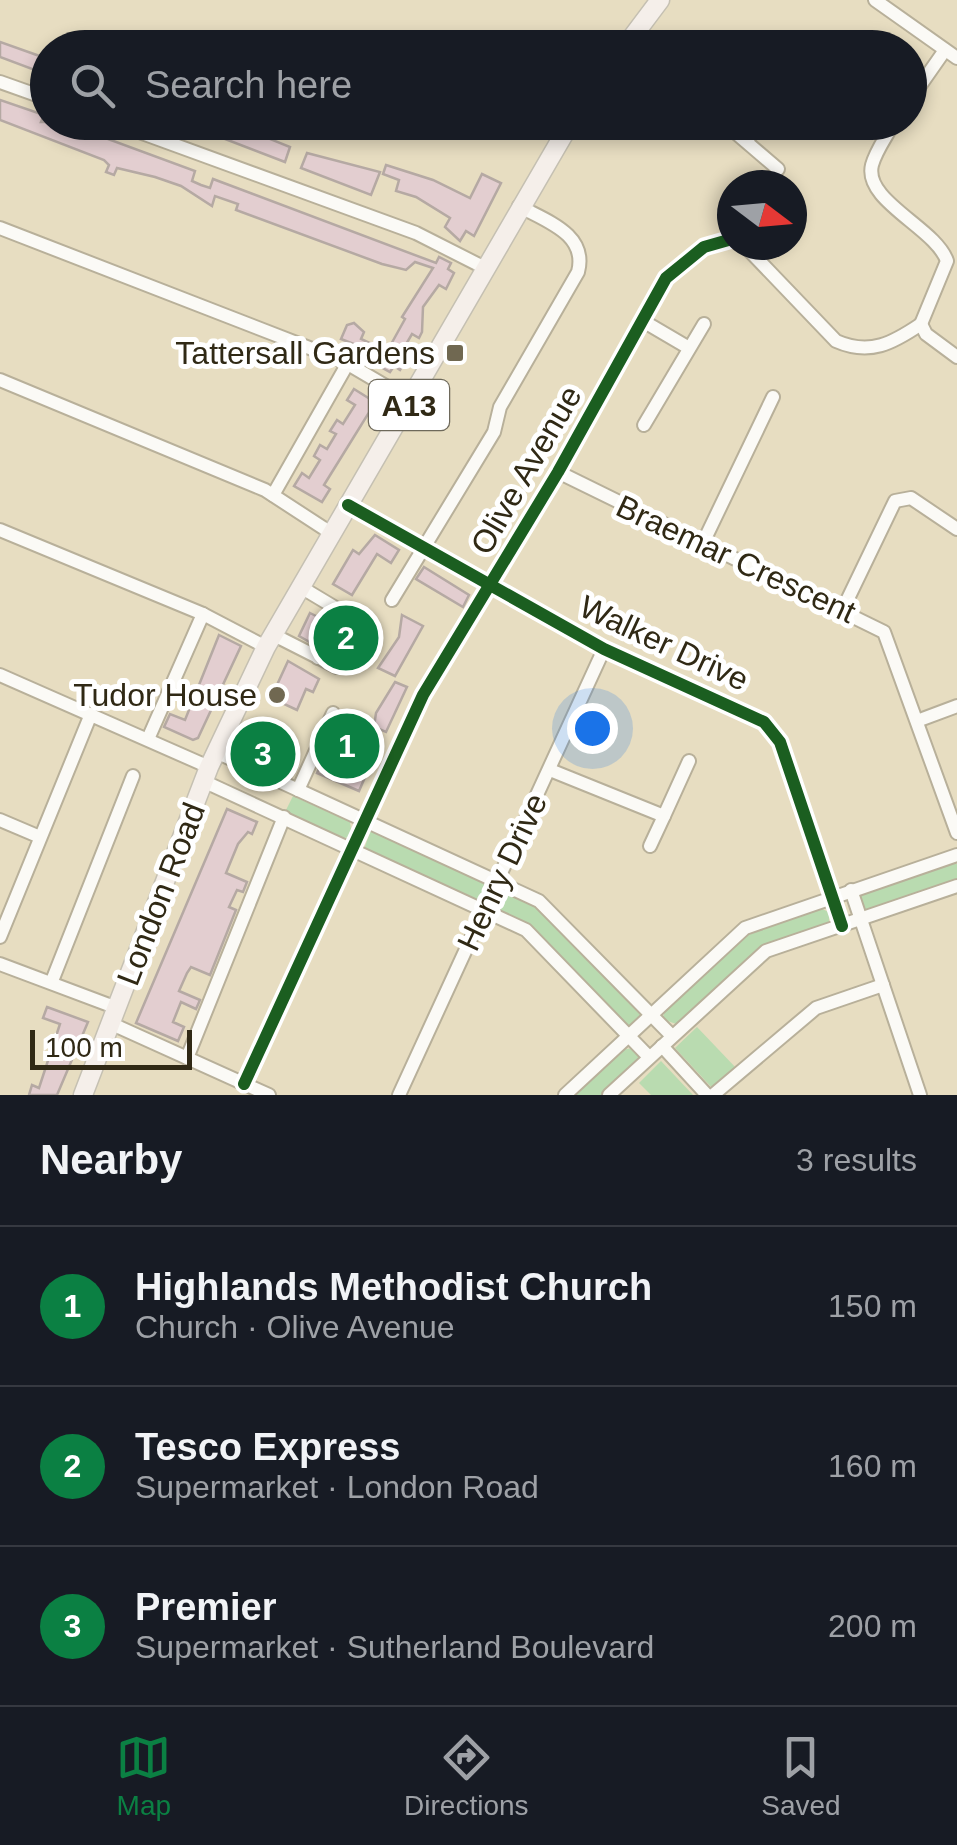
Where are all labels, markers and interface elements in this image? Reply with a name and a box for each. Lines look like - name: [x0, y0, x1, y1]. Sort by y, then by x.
- search box: [30, 30, 927, 140]
- icon: search: [65, 58, 120, 113]
- text: Search here: [145, 64, 352, 106]
- north arrow: [717, 170, 807, 260]
- place label: Tattersall Gardens: [175, 335, 435, 371]
- marker: Tattersall Gardens: [444, 342, 466, 364]
- road number: A13: [369, 380, 449, 430]
- street label: Olive Avenue: [463, 380, 589, 560]
- street label: Braemar Crescent: [611, 488, 861, 630]
- street label: Walker Drive: [574, 588, 754, 698]
- pin: 2: [314, 600, 378, 676]
- place label: Tudor House: [73, 677, 257, 713]
- marker: Tudor House: [266, 684, 288, 706]
- your location: [567, 703, 618, 754]
- pin: 1: [314, 708, 380, 784]
- pin: 3: [230, 716, 296, 792]
- street label: Henry Drive: [450, 788, 554, 956]
- street label: London Road: [110, 798, 212, 990]
- scale bar: [30, 1025, 192, 1070]
- text: 100 m: [45, 1032, 123, 1063]
- text: Nearby: [40, 1136, 182, 1183]
- text: 3 results: [796, 1142, 917, 1178]
- text: Highlands Methodist Church: [135, 1266, 652, 1308]
- text: 1: [64, 1288, 81, 1324]
- text: 150 m: [828, 1288, 917, 1324]
- text: Church · Olive Avenue: [135, 1309, 455, 1345]
- text: Tesco Express: [135, 1426, 400, 1468]
- text: 2: [64, 1448, 81, 1484]
- text: 160 m: [828, 1448, 917, 1484]
- text: Supermarket · London Road: [135, 1469, 539, 1505]
- text: Premier: [135, 1586, 277, 1628]
- text: 3: [64, 1608, 81, 1644]
- text: 200 m: [828, 1608, 917, 1644]
- text: Supermarket · Sutherland Boulevard: [135, 1629, 654, 1665]
- tab: Map: [116, 1730, 171, 1822]
- tab: Directions: [404, 1730, 529, 1822]
- tab: Saved: [761, 1730, 841, 1822]

